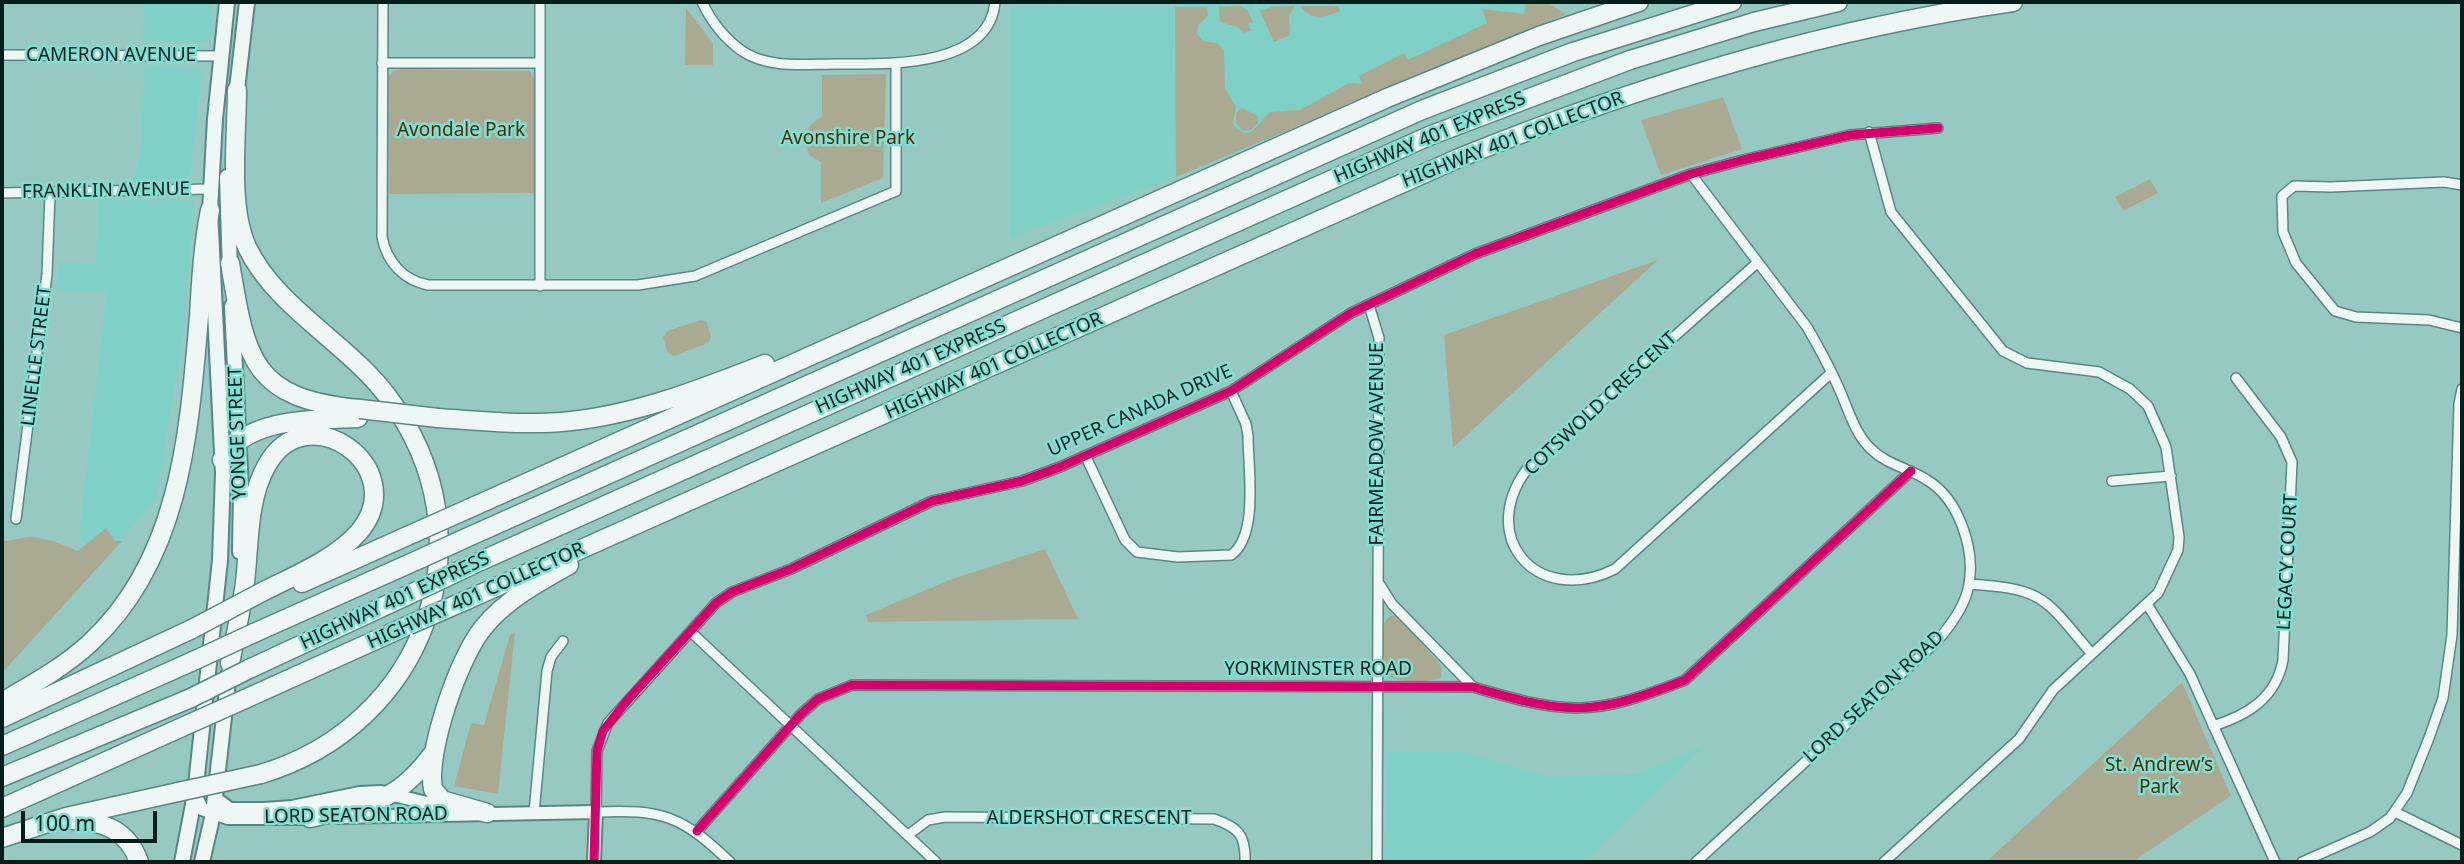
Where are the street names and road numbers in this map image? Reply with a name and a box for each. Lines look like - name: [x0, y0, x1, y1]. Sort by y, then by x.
- street label: CAMERON AVENUE: [26, 45, 196, 67]
- street label: HIGHWAY 401 EXPRESS: [1331, 87, 1529, 189]
- street label: HIGHWAY 401 COLLECTOR: [1399, 87, 1627, 193]
- street label: FRANKLIN AVENUE: [22, 178, 190, 204]
- street label: LINELLE STREET: [17, 284, 57, 428]
- street label: HIGHWAY 401 COLLECTOR: [882, 308, 1106, 424]
- street label: HIGHWAY 401 EXPRESS: [812, 315, 1010, 419]
- street label: COTSWOLD CRESCENT: [1520, 327, 1682, 481]
- street label: FAIRMEADOW AVENUE: [1367, 342, 1389, 546]
- street label: UPPER CANADA DRIVE: [1044, 360, 1236, 462]
- street label: YONGE STREET: [224, 366, 252, 500]
- street label: LEGACY COURT: [2273, 493, 2303, 631]
- street label: HIGHWAY 401 COLLECTOR: [364, 538, 588, 654]
- street label: HIGHWAY 401 EXPRESS: [297, 547, 493, 655]
- street label: LORD SEATON ROAD: [1799, 626, 1949, 768]
- street label: YORKMINSTER ROAD: [1224, 659, 1412, 681]
- street label: LORD SEATON ROAD: [264, 803, 448, 829]
- street label: ALDERSHOT CRESCENT: [986, 808, 1192, 830]

